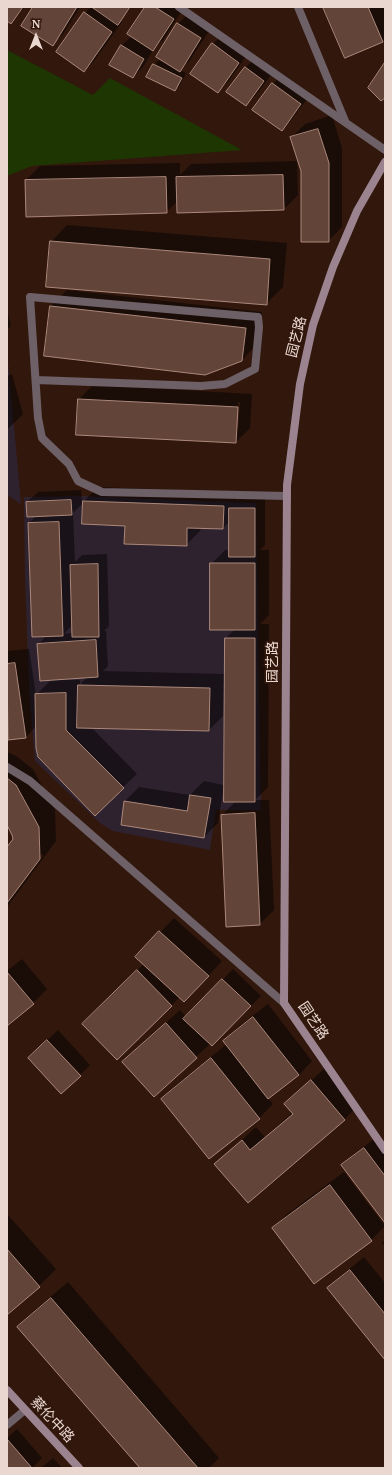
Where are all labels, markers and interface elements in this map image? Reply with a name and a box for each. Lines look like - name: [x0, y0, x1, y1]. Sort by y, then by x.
- north arrow: [16, 16, 56, 56]
- text: N: [32, 16, 40, 31]
- street label: 园艺路: [284, 315, 310, 359]
- street label: 园艺路: [265, 641, 281, 683]
- street label: 园艺路: [294, 999, 332, 1043]
- street label: 蔡伦中路: [27, 1394, 77, 1446]

